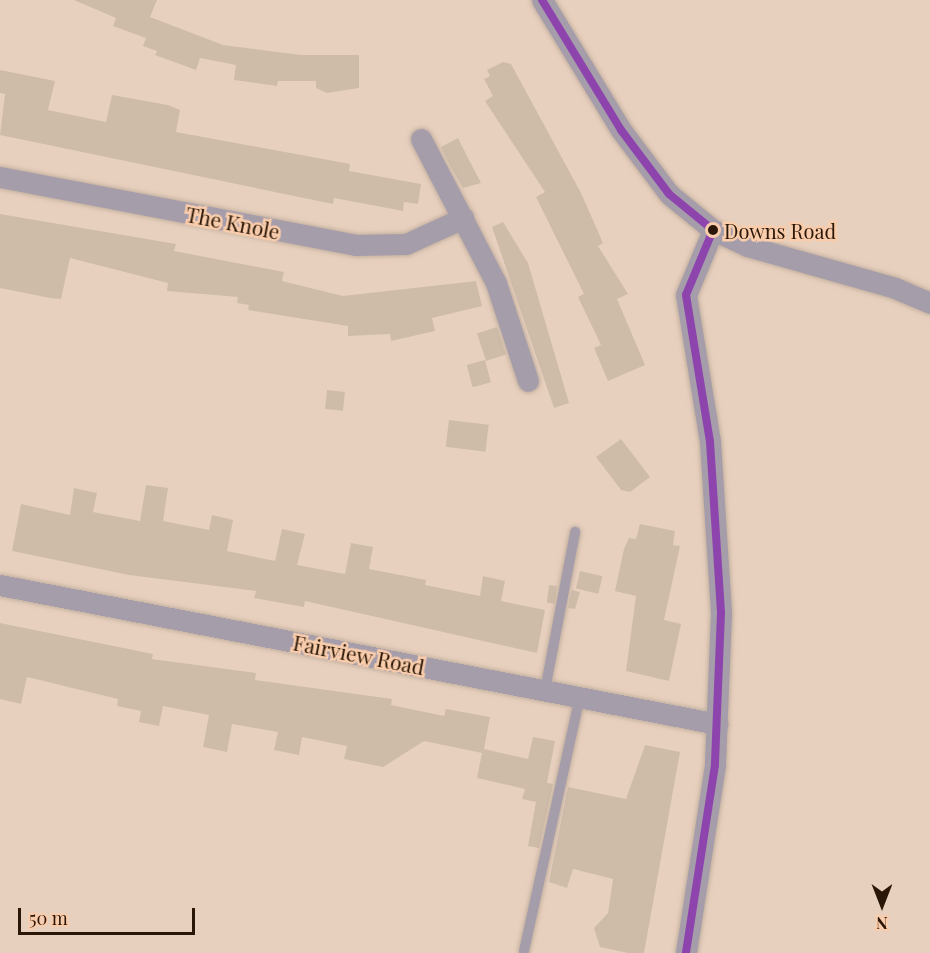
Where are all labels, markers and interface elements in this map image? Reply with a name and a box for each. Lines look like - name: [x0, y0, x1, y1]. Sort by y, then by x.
- street label: The Knole: [184, 201, 282, 243]
- place label: Downs Road: [724, 218, 836, 242]
- marker: Downs Road: [707, 224, 719, 236]
- street label: Fairview Road: [291, 629, 427, 679]
- north arrow: [852, 875, 912, 935]
- scale bar: [21, 896, 198, 934]
- text: 50 m: [29, 906, 68, 930]
- text: N: [876, 913, 888, 934]

